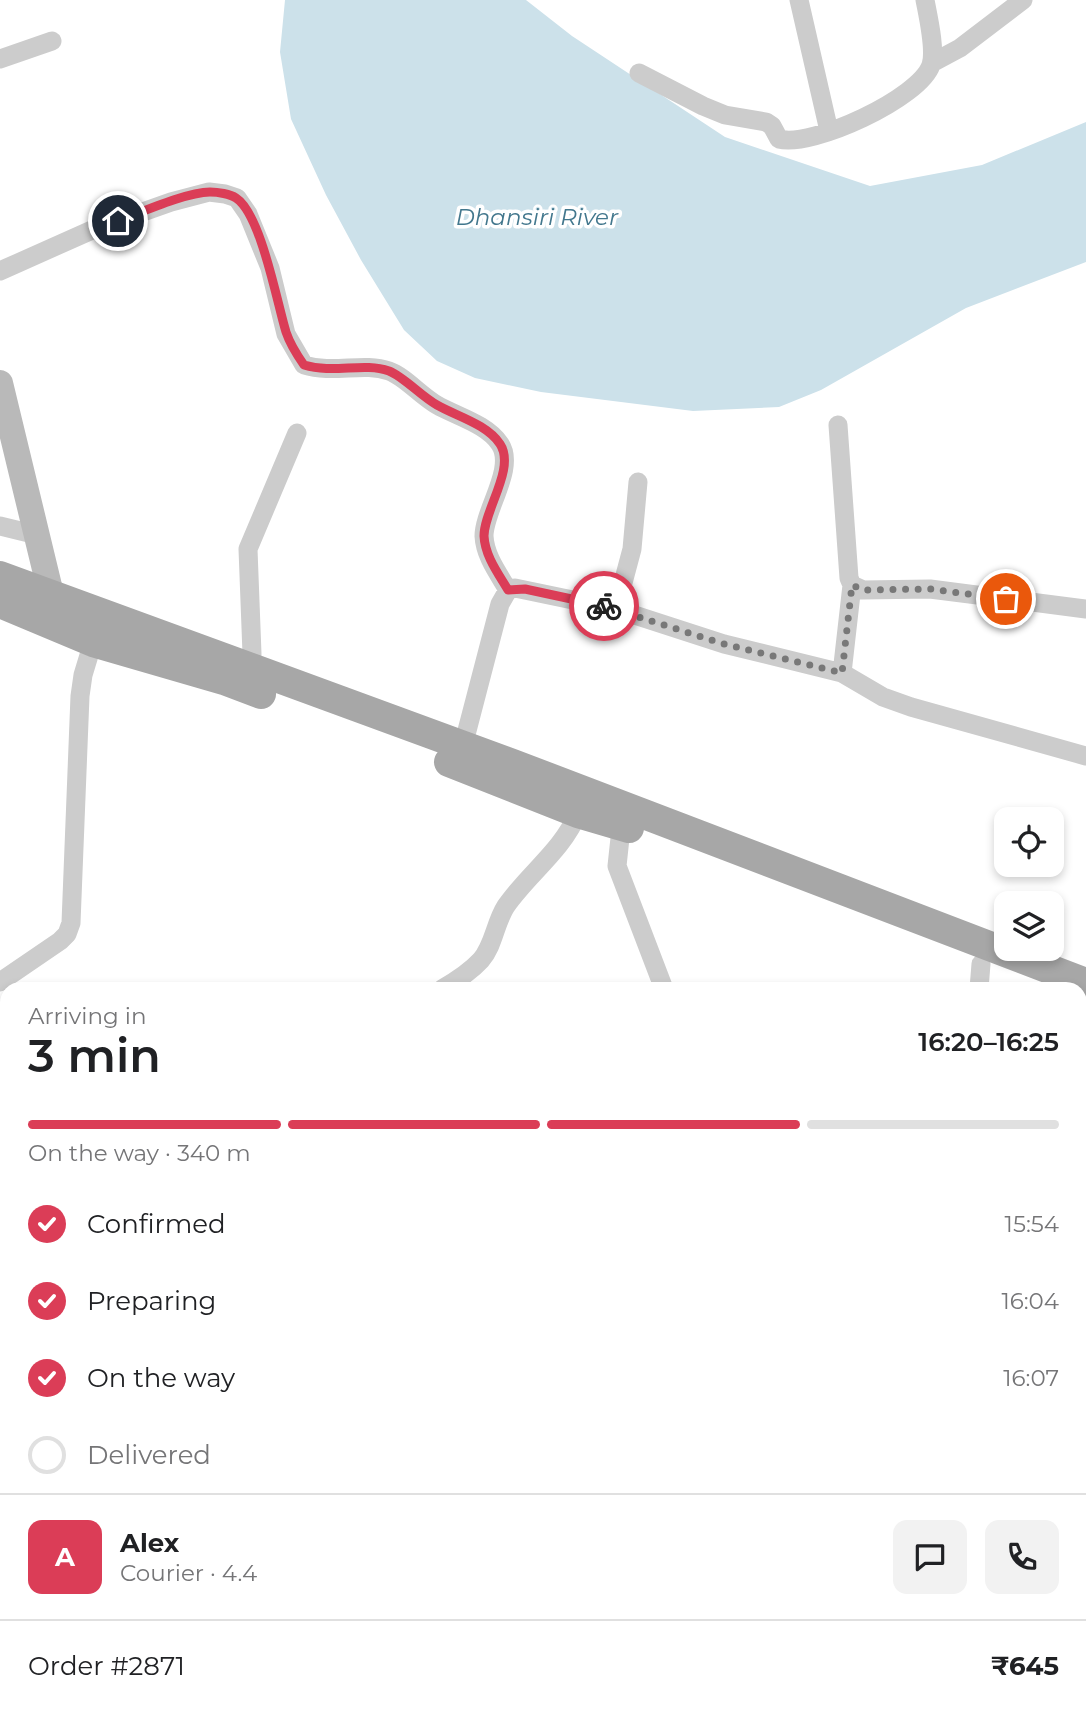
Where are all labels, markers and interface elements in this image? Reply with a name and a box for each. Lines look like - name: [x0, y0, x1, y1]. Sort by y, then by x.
- pin: [88, 191, 148, 251]
- icon: home: [99, 202, 137, 240]
- water label: Dhansiri River: [456, 203, 619, 231]
- pin: [976, 569, 1036, 629]
- courier: [569, 571, 639, 641]
- icon: bag: [987, 580, 1025, 618]
- icon: bike: [585, 587, 623, 625]
- map controls: [994, 807, 1064, 961]
- button: locate: [994, 807, 1064, 877]
- button: layers: [994, 891, 1064, 961]
- text: Arriving in: [28, 1002, 147, 1030]
- text: 16:20–16:25: [918, 1026, 1059, 1058]
- text: 3 min: [28, 1027, 161, 1084]
- text: On the way · 340 m: [28, 1139, 251, 1167]
- icon: check: [28, 1205, 66, 1243]
- text: Confirmed: [87, 1208, 226, 1240]
- text: 15:54: [1005, 1210, 1059, 1238]
- icon: check: [28, 1282, 66, 1320]
- text: Preparing: [87, 1285, 216, 1317]
- text: 16:04: [1001, 1287, 1059, 1315]
- icon: check: [28, 1359, 66, 1397]
- text: On the way: [87, 1362, 235, 1394]
- text: 16:07: [1003, 1364, 1059, 1392]
- text: Delivered: [87, 1439, 211, 1471]
- button: chat: [893, 1520, 967, 1594]
- button: phone: [985, 1520, 1059, 1594]
- text: Alex: [120, 1527, 179, 1559]
- text: A: [55, 1541, 75, 1573]
- text: Courier · 4.4: [120, 1559, 257, 1587]
- text: Order #2871: [28, 1650, 185, 1682]
- text: ₹645: [991, 1650, 1059, 1682]

